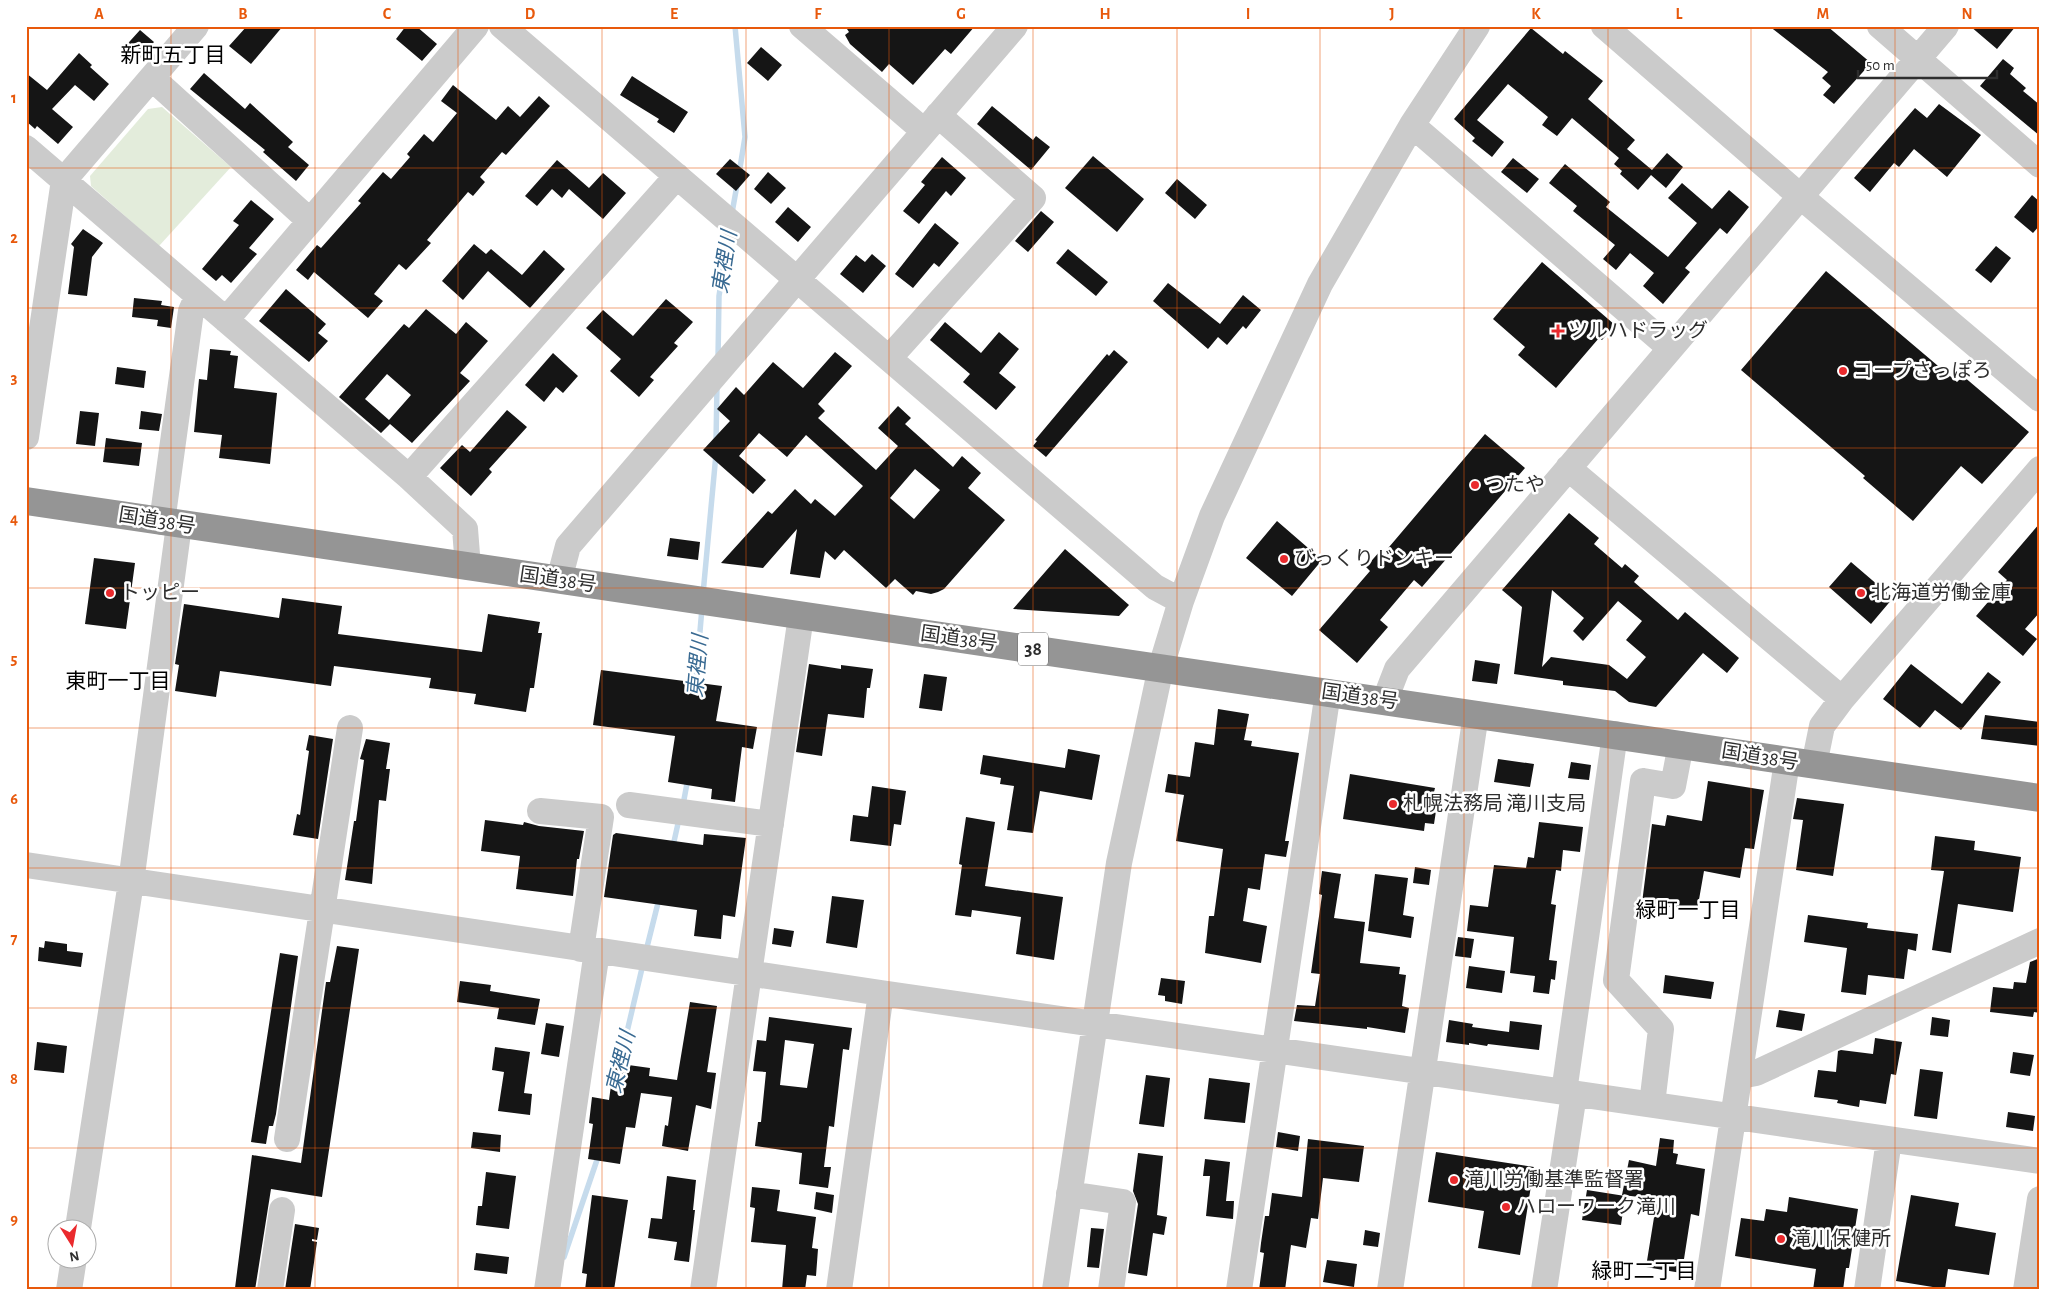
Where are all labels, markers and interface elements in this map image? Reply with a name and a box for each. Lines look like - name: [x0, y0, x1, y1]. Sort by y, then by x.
- text: A: [94, 6, 104, 22]
- text: B: [238, 6, 248, 22]
- text: C: [383, 6, 392, 22]
- text: D: [525, 6, 536, 22]
- text: E: [670, 6, 678, 22]
- text: F: [814, 6, 822, 22]
- text: G: [956, 6, 966, 22]
- text: H: [1099, 6, 1111, 22]
- text: I: [1246, 6, 1250, 22]
- text: J: [1389, 6, 1395, 22]
- text: K: [1531, 6, 1541, 22]
- text: L: [1676, 6, 1683, 22]
- text: M: [1817, 6, 1829, 22]
- text: N: [1961, 6, 1973, 22]
- district label: 新町五丁目: [121, 44, 226, 66]
- scale bar: [1858, 48, 1997, 80]
- text: 50 m: [1866, 58, 1895, 73]
- text: 1: [11, 90, 17, 106]
- water label: 東裡川: [709, 227, 741, 295]
- text: 2: [10, 230, 18, 246]
- place label: ツルハドラッグ: [1568, 320, 1708, 341]
- marker: ツルハドラッグ: [1552, 325, 1564, 337]
- place label: コープさっぽろ: [1853, 359, 1992, 381]
- marker: コープさっぽろ: [1837, 365, 1849, 377]
- text: 3: [11, 370, 18, 386]
- place label: つたや: [1485, 474, 1545, 495]
- marker: つたや: [1469, 479, 1481, 491]
- street label: 国道38号: [117, 504, 197, 537]
- text: 4: [10, 511, 18, 527]
- place label: びっくりドンキー: [1294, 548, 1454, 569]
- marker: びっくりドンキー: [1278, 553, 1290, 565]
- street label: 国道38号: [518, 564, 598, 595]
- place label: トッピー: [120, 582, 200, 603]
- place label: 北海道労働金庫: [1871, 582, 2011, 603]
- marker: トッピー: [104, 587, 116, 599]
- marker: 北海道労働金庫: [1855, 587, 1867, 599]
- street label: 国道38号: [919, 623, 999, 654]
- water label: 東裡川: [684, 632, 711, 698]
- road number: 38: [1018, 633, 1048, 666]
- text: 5: [11, 651, 18, 667]
- district label: 東町一丁目: [66, 670, 171, 692]
- street label: 国道38号: [1320, 681, 1400, 712]
- street label: 国道38号: [1720, 740, 1800, 773]
- text: 6: [10, 791, 18, 807]
- place label: 札幌法務局 滝川支局: [1403, 792, 1586, 814]
- marker: 札幌法務局 滝川支局: [1387, 798, 1399, 810]
- district label: 緑町一丁目: [1636, 899, 1741, 921]
- text: 7: [11, 931, 18, 947]
- water label: 東裡川: [602, 1027, 639, 1095]
- text: 8: [10, 1071, 18, 1087]
- place label: 滝川労働基準監督署: [1464, 1168, 1644, 1190]
- marker: 滝川労働基準監督署: [1448, 1174, 1460, 1186]
- place label: ハローワーク滝川: [1516, 1196, 1676, 1217]
- marker: ハローワーク滝川: [1500, 1201, 1512, 1213]
- text: 9: [10, 1211, 18, 1227]
- north arrow: [48, 1218, 98, 1268]
- place label: 滝川保健所: [1791, 1228, 1891, 1249]
- marker: 滝川保健所: [1775, 1233, 1787, 1245]
- text: N: [68, 1248, 80, 1264]
- district label: 緑町二丁目: [1592, 1260, 1697, 1282]

